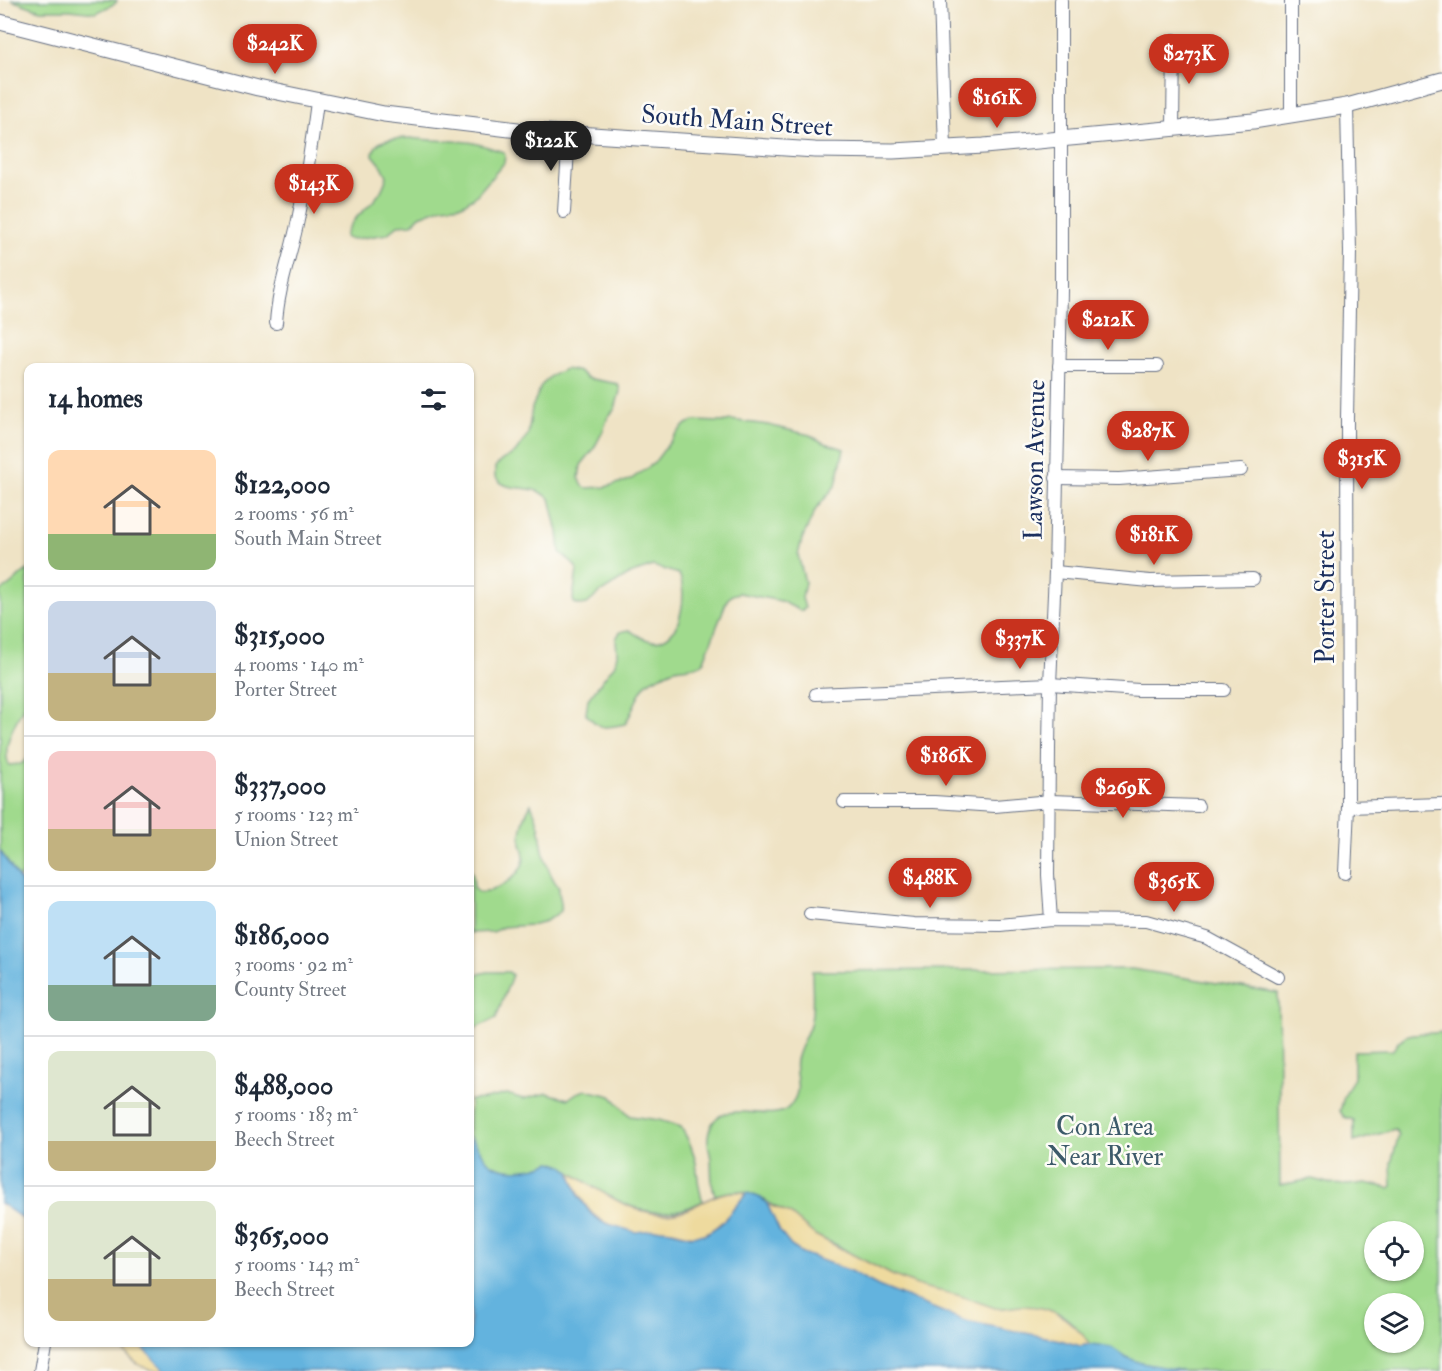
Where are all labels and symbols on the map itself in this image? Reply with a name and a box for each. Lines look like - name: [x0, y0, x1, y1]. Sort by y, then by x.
- pin: $242K: [233, 24, 317, 75]
- pin: $273K: [1147, 34, 1231, 85]
- pin: $161K: [955, 78, 1039, 129]
- street label: South Main Street: [640, 98, 834, 144]
- pin: $122K: [509, 121, 593, 172]
- pin: $143K: [272, 164, 356, 215]
- pin: $212K: [1066, 300, 1150, 351]
- street label: Lawson Avenue: [1018, 379, 1052, 541]
- pin: $287K: [1106, 411, 1190, 462]
- pin: $315K: [1320, 439, 1404, 490]
- pin: $181K: [1112, 515, 1196, 566]
- street label: Porter Street: [1310, 530, 1342, 664]
- pin: $337K: [978, 619, 1062, 670]
- pin: $186K: [904, 736, 988, 787]
- pin: $269K: [1081, 768, 1165, 819]
- pin: $488K: [888, 858, 972, 909]
- pin: $365K: [1132, 862, 1216, 913]
- park label: Con Area Near River: [1047, 1111, 1164, 1173]

